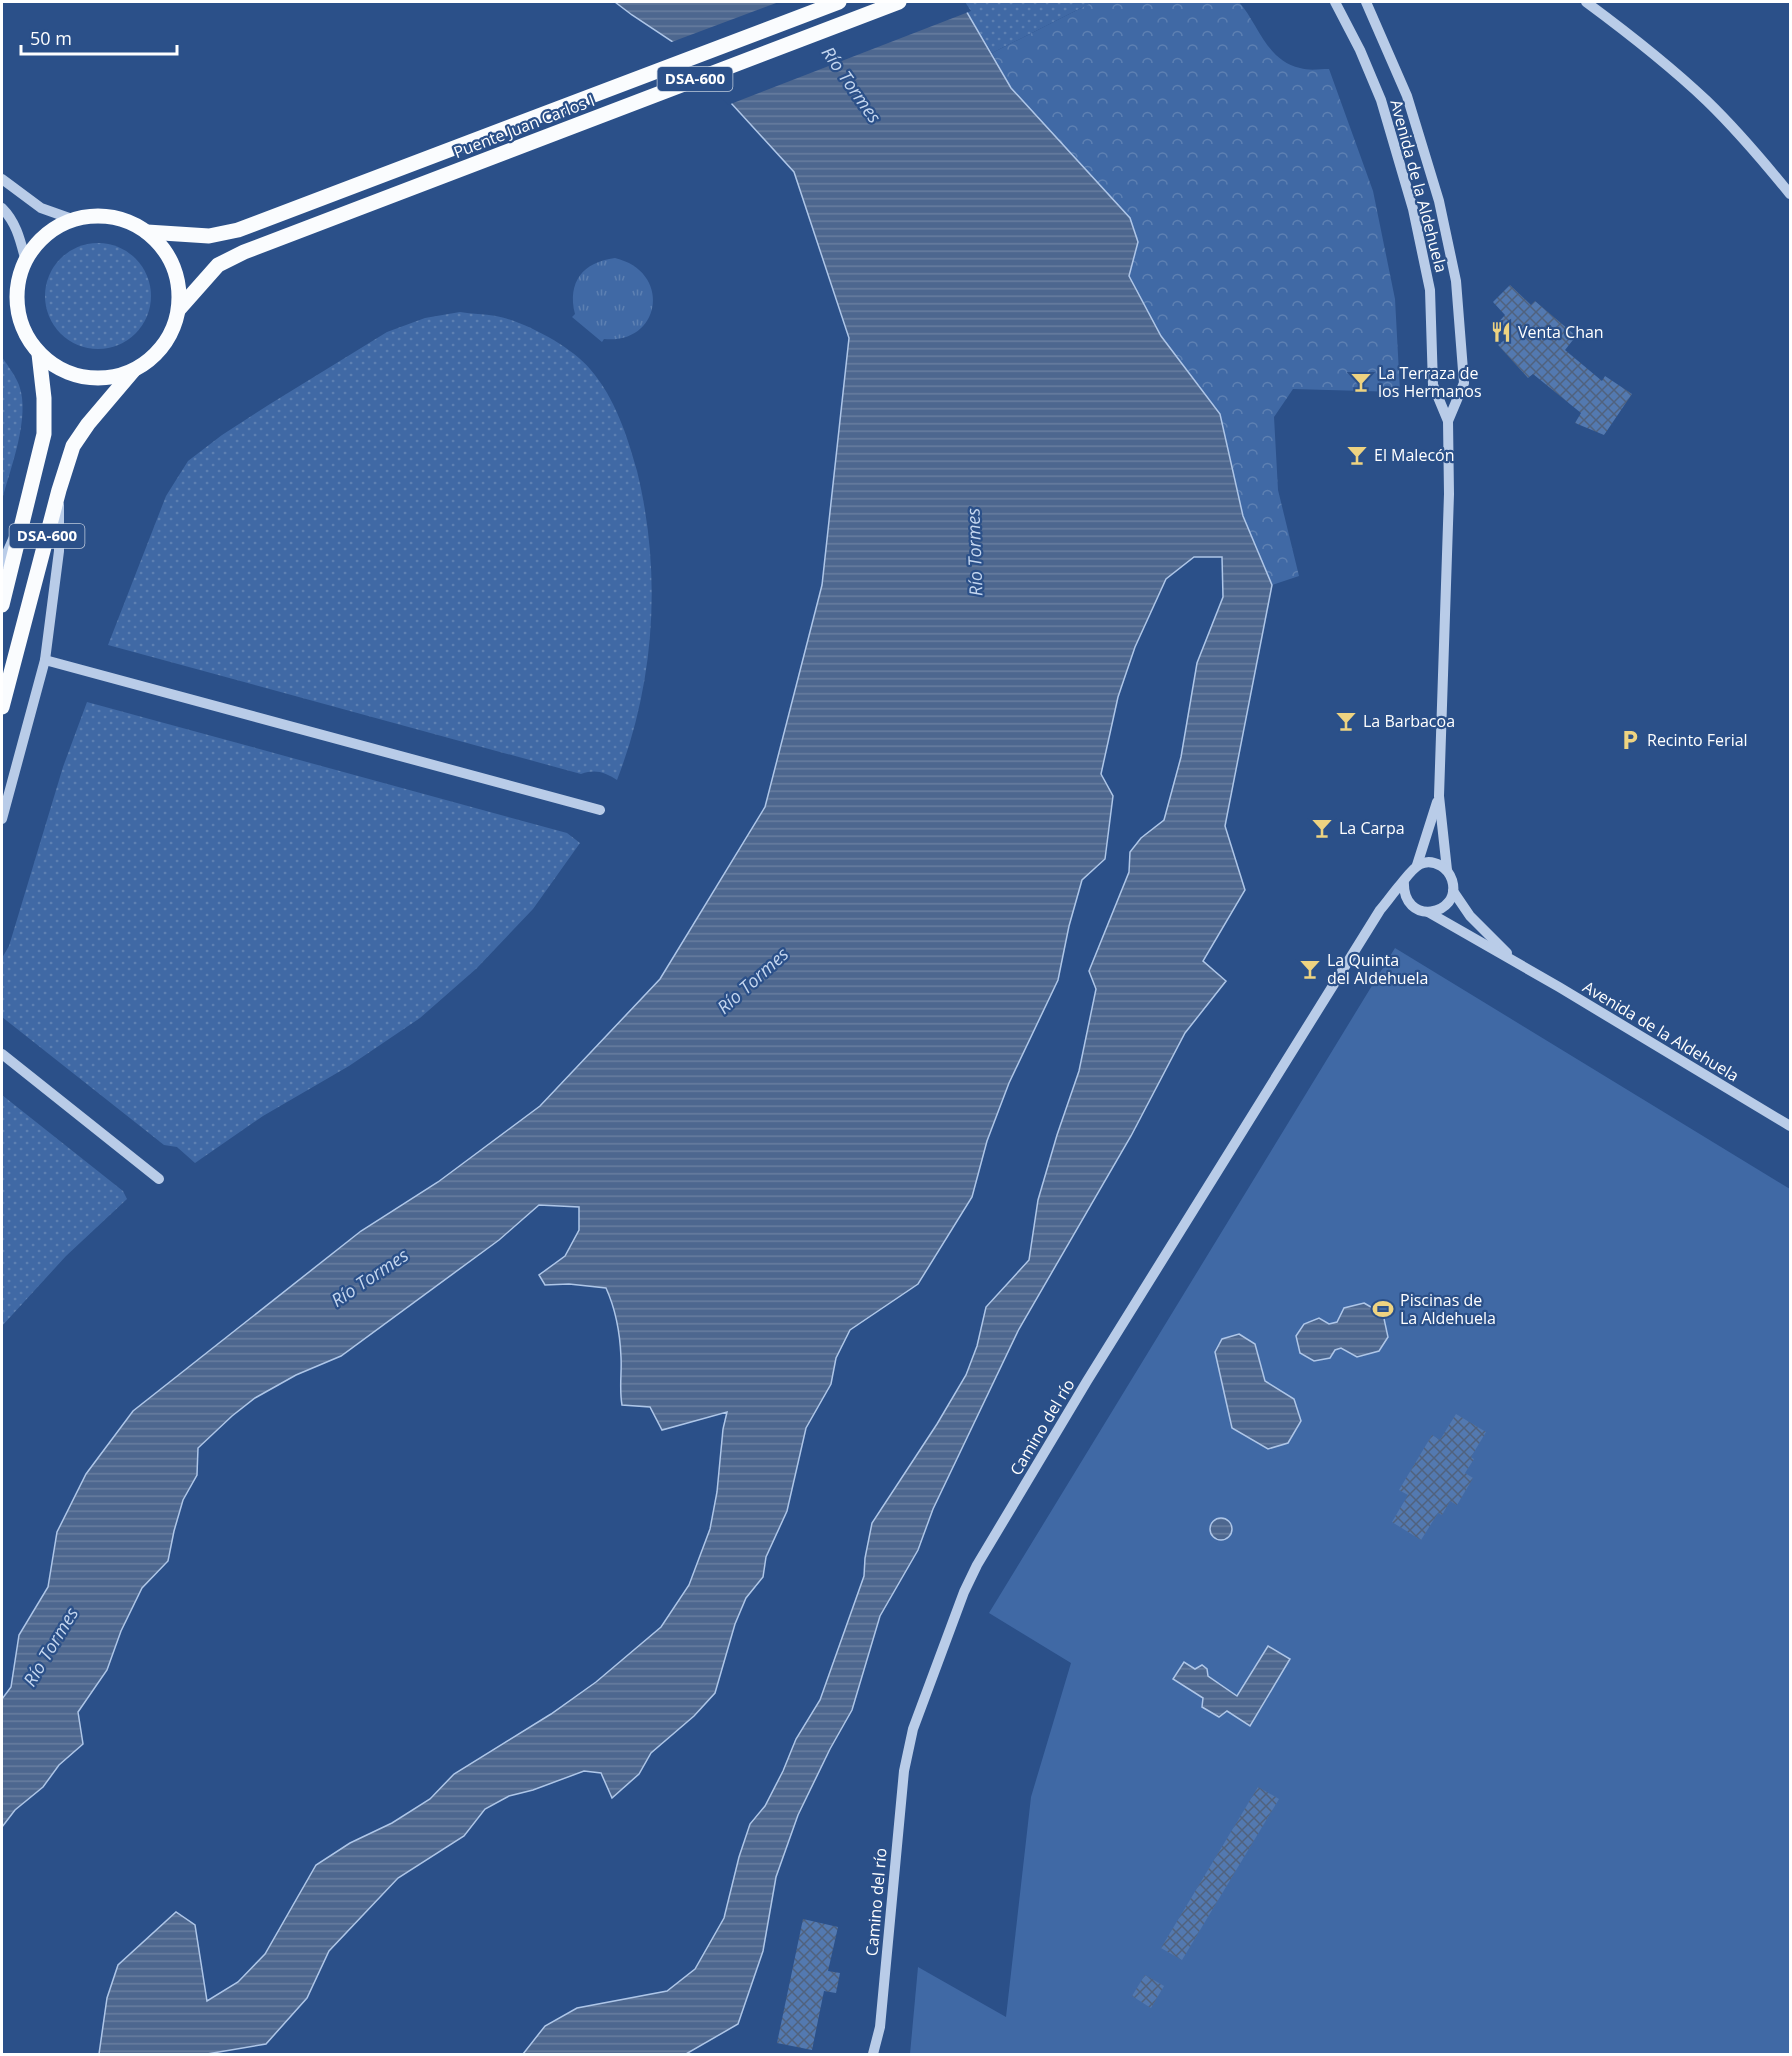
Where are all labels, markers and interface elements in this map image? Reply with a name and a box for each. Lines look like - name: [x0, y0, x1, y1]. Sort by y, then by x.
- scale bar: [21, 18, 177, 56]
- text: 50 m: [30, 26, 72, 50]
- water label: Río Tormes: [817, 41, 887, 128]
- road number: DSA-600: [658, 67, 732, 91]
- street label: Puente Juan Carlos I: [450, 89, 598, 163]
- street label: Avenida de la Aldehuela: [1385, 97, 1453, 275]
- restaurant icon: Venta Chan: [1489, 320, 1513, 344]
- place label: Venta Chan: [1518, 321, 1604, 343]
- place label: La Terraza de los Hermanos: [1378, 362, 1482, 402]
- bar icon: La Terraza de los Hermanos: [1349, 370, 1373, 394]
- bar icon: El Malecón: [1345, 443, 1369, 467]
- place label: El Malecón: [1374, 444, 1455, 466]
- water label: Río Tormes: [960, 507, 988, 597]
- road number: DSA-600: [9, 524, 84, 548]
- bar icon: La Barbacoa: [1334, 709, 1358, 733]
- place label: La Barbacoa: [1363, 710, 1455, 732]
- parking icon: Recinto Ferial: [1618, 728, 1642, 752]
- place label: Recinto Ferial: [1647, 729, 1748, 751]
- bar icon: La Carpa: [1310, 816, 1334, 840]
- place label: La Carpa: [1339, 817, 1405, 839]
- water label: Río Tormes: [711, 942, 793, 1019]
- place label: La Quinta del Aldehuela: [1327, 949, 1428, 989]
- bar icon: La Quinta del Aldehuela: [1298, 957, 1322, 981]
- street label: Avenida de la Aldehuela: [1579, 976, 1743, 1086]
- water label: Río Tormes: [326, 1242, 413, 1312]
- place label: Piscinas de La Aldehuela: [1400, 1289, 1496, 1329]
- sports icon: Piscinas de La Aldehuela: [1371, 1297, 1395, 1321]
- street label: Camino del río: [1005, 1375, 1079, 1479]
- water label: Río Tormes: [17, 1602, 83, 1691]
- street label: Camino del río: [860, 1847, 892, 1957]

